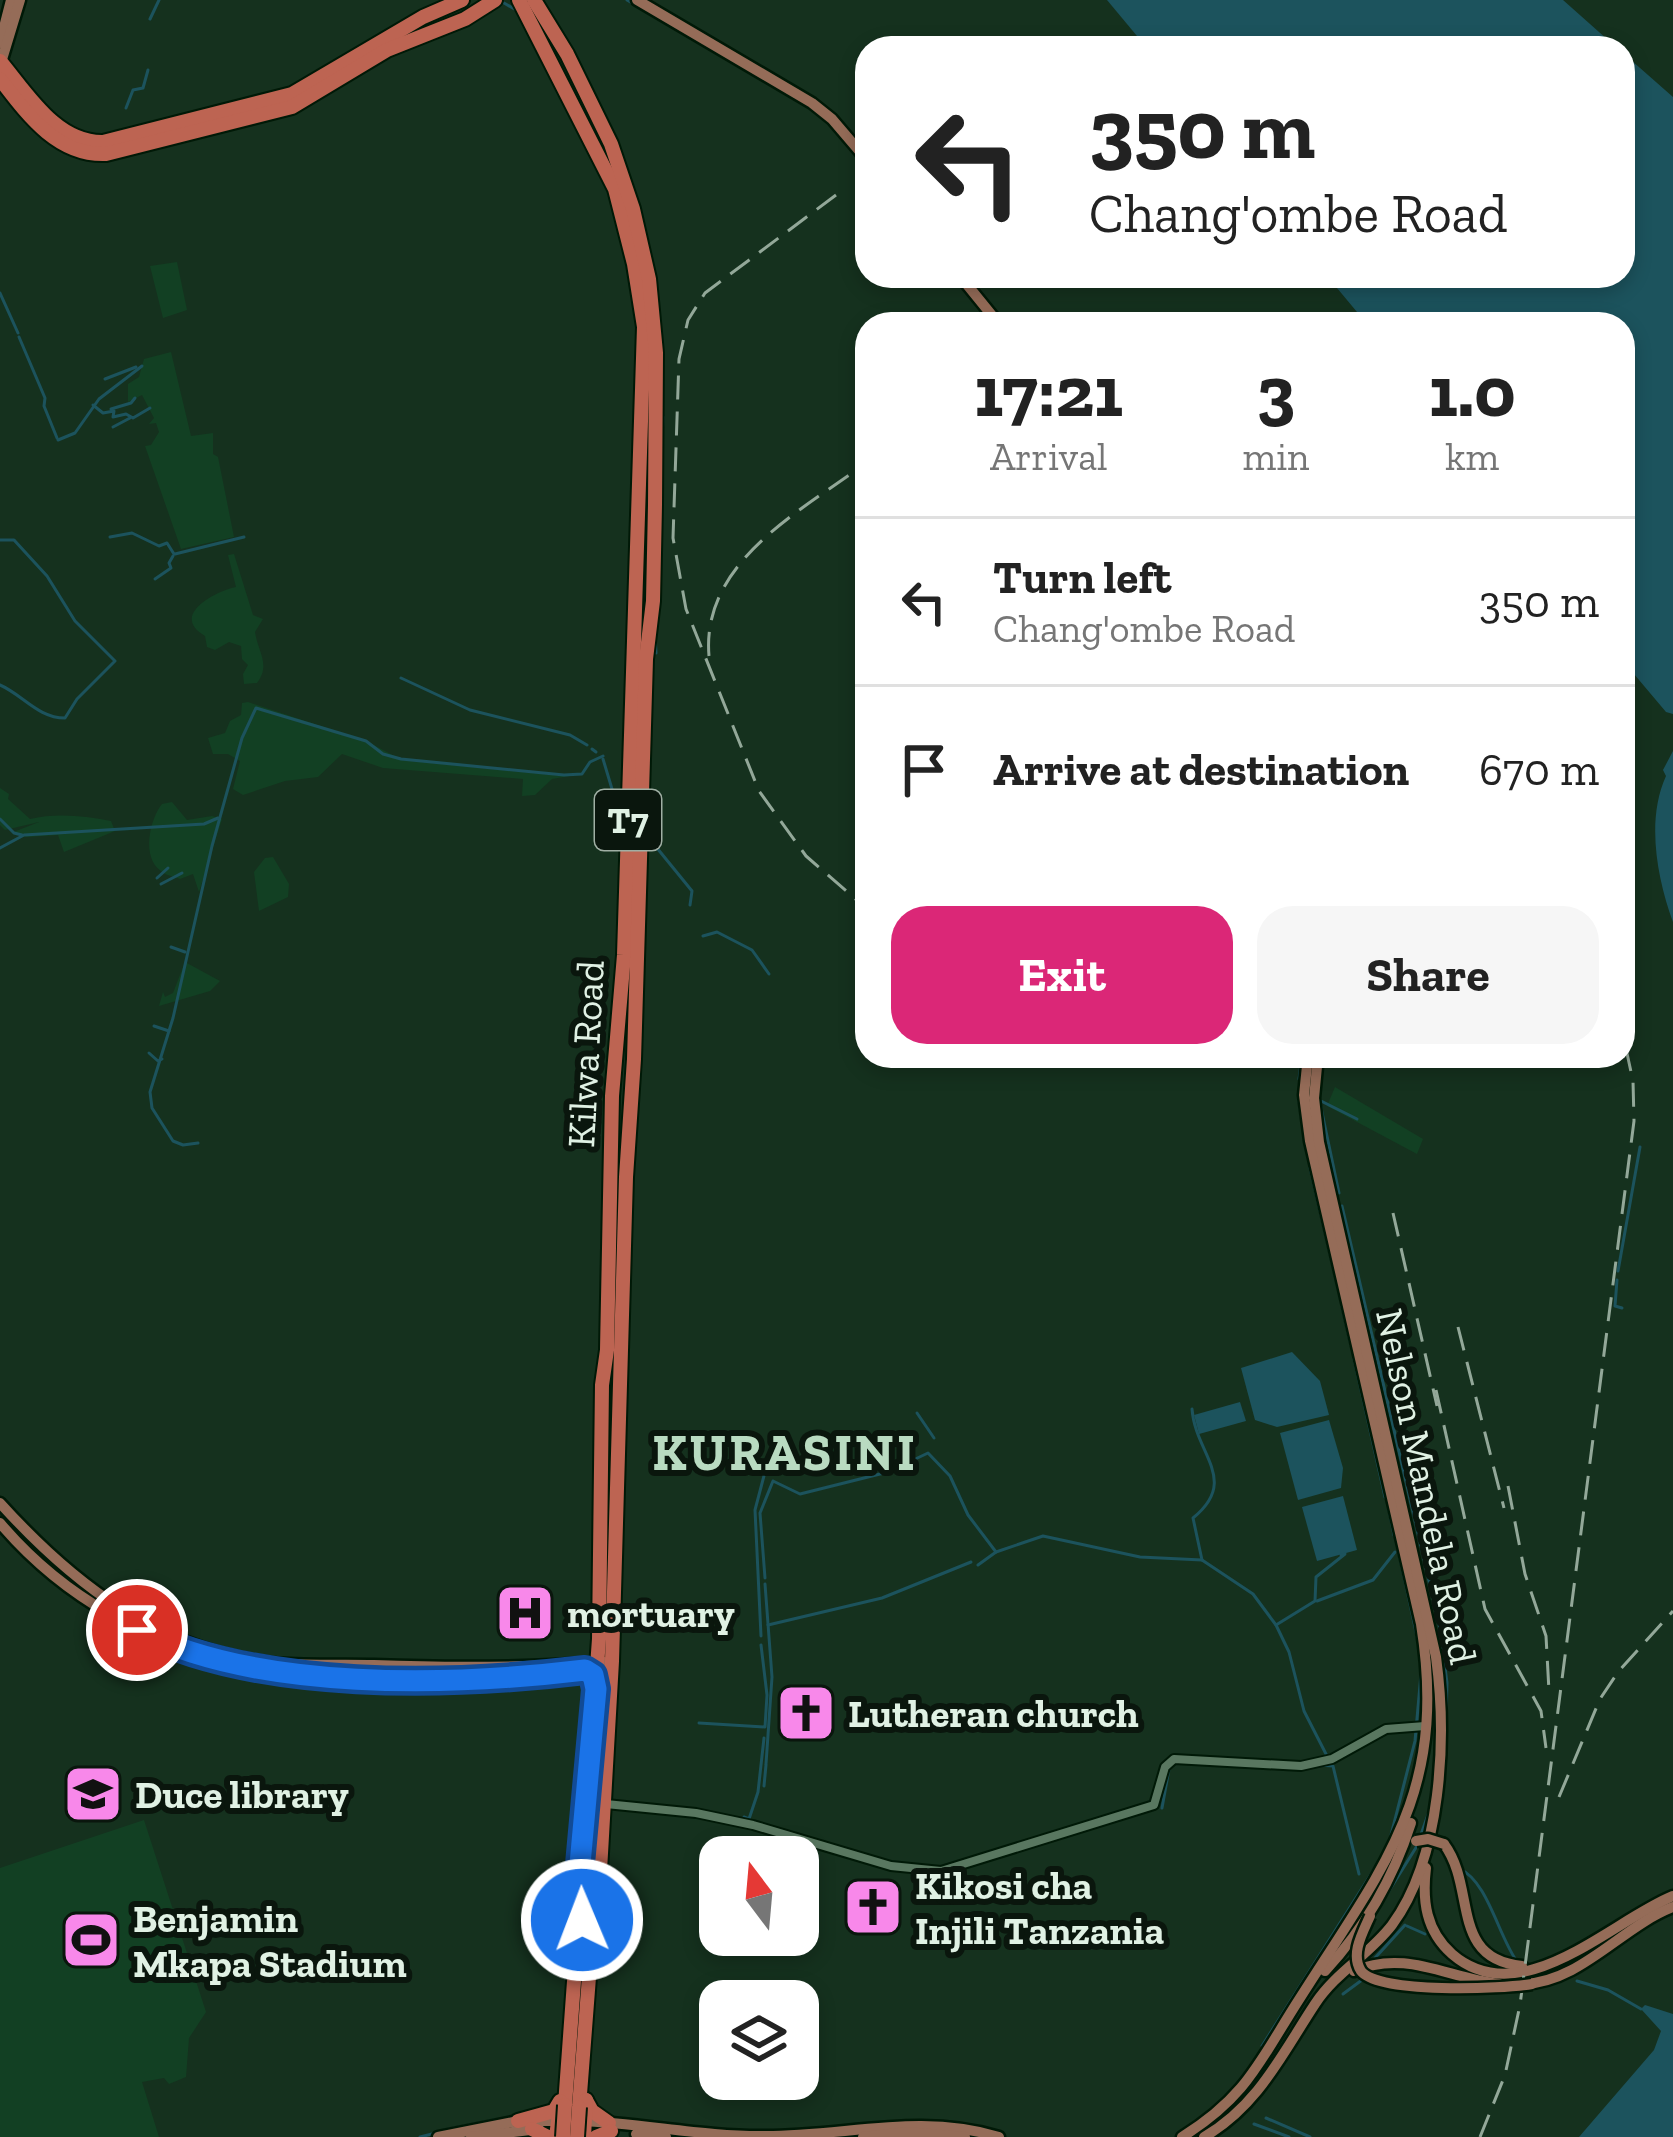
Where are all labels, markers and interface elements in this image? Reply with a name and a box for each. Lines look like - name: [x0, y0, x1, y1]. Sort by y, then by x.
- text: 350 m: [1089, 79, 1315, 180]
- icon: left: [891, 84, 1047, 240]
- text: Chang'ombe Road: [1089, 181, 1507, 246]
- text: 17:21: [974, 348, 1123, 434]
- text: 3: [1257, 348, 1295, 434]
- text: 1.0: [1429, 348, 1516, 434]
- text: Arrival: [990, 433, 1107, 480]
- text: min: [1242, 433, 1309, 480]
- text: km: [1445, 433, 1499, 480]
- text: Turn left: [993, 551, 1171, 605]
- icon: left: [891, 569, 957, 635]
- text: 350 m: [1479, 575, 1599, 629]
- text: Chang'ombe Road: [993, 605, 1295, 652]
- icon: arrive: [891, 737, 957, 803]
- text: Arrive at destination: [993, 743, 1409, 797]
- text: 670 m: [1479, 743, 1599, 797]
- road number: T7: [595, 790, 661, 850]
- button: Exit: [891, 906, 1233, 1044]
- button: Share: [1257, 906, 1599, 1044]
- street label: Kilwa Road: [557, 959, 614, 1149]
- street label: Nelson Mandela Road: [1366, 1304, 1487, 1668]
- district label: KURASINI: [652, 1422, 918, 1483]
- pin: [86, 1579, 188, 1681]
- hospital icon: mortuary: [494, 1582, 556, 1644]
- place label: mortuary: [567, 1590, 735, 1637]
- icon: arrive: [104, 1597, 170, 1663]
- church icon: Lutheran church: [775, 1682, 837, 1744]
- place label: Lutheran church: [848, 1690, 1139, 1737]
- school or university icon: Duce library: [62, 1763, 124, 1825]
- place label: Duce library: [135, 1771, 349, 1818]
- north arrow: [699, 1836, 819, 1956]
- map controls: [699, 1836, 819, 2100]
- position arrow: [519, 1857, 645, 1983]
- place label: Kikosi cha Injili Tanzania: [915, 1862, 1164, 1954]
- church icon: Kikosi cha Injili Tanzania: [842, 1876, 904, 1938]
- place label: Benjamin Mkapa Stadium: [133, 1895, 407, 1987]
- sports icon: Benjamin Mkapa Stadium: [60, 1909, 122, 1971]
- button: layers: [699, 1980, 819, 2100]

